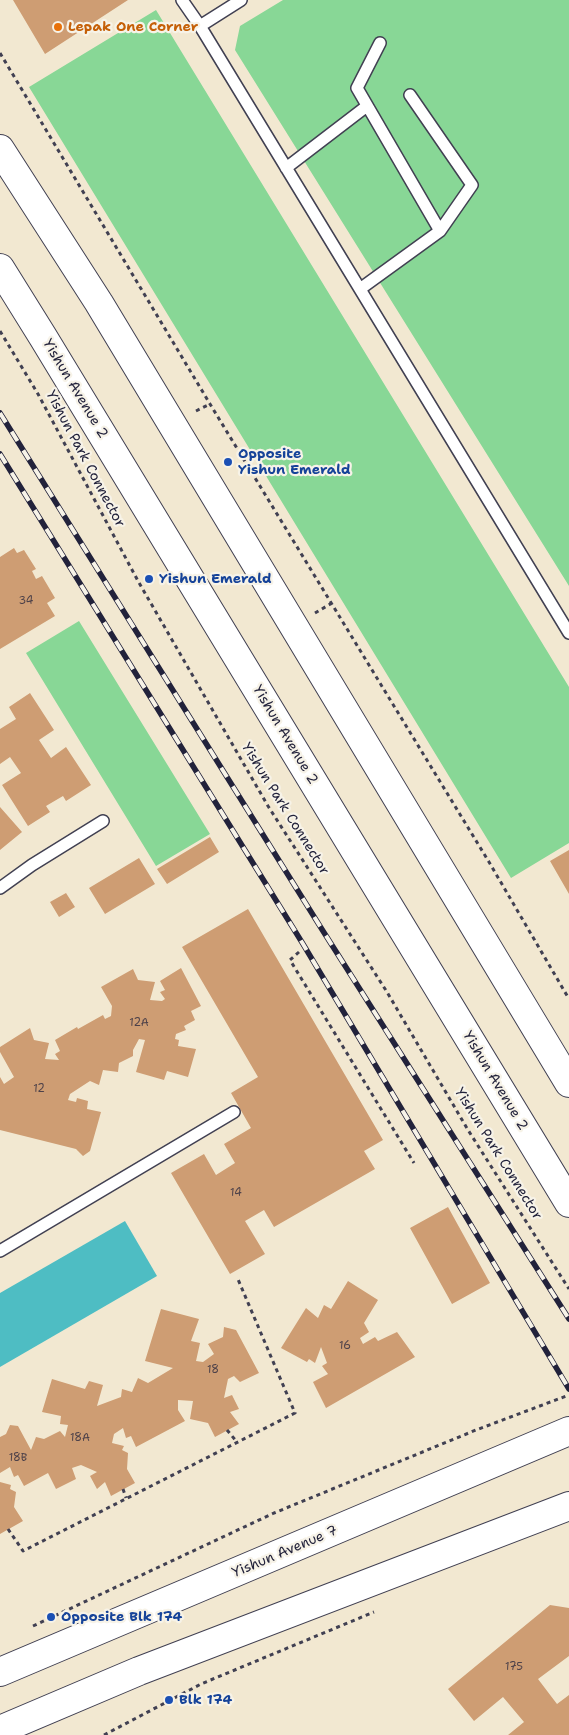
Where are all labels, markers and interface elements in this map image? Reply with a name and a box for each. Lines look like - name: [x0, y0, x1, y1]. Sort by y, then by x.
- place label: Lepak One Corner: [68, 19, 198, 35]
- marker: Lepak One Corner: [52, 21, 64, 33]
- street label: Yishun Avenue 2: [39, 336, 111, 442]
- street label: Yishun Park Connector: [42, 388, 128, 530]
- place label: Opposite Yishun Emerald: [238, 446, 351, 478]
- marker: Opposite Yishun Emerald: [222, 456, 234, 468]
- place label: Yishun Emerald: [159, 571, 272, 587]
- marker: Yishun Emerald: [143, 573, 155, 585]
- house number: 34: [19, 594, 33, 608]
- street label: Yishun Avenue 2: [249, 682, 321, 788]
- street label: Yishun Park Connector: [237, 740, 333, 878]
- house number: 12A: [129, 1016, 149, 1030]
- street label: Yishun Avenue 2: [459, 1028, 531, 1134]
- house number: 12: [33, 1082, 45, 1096]
- street label: Yishun Park Connector: [450, 1085, 546, 1223]
- house number: 14: [230, 1186, 242, 1200]
- house number: 16: [339, 1339, 351, 1353]
- house number: 18: [207, 1363, 219, 1377]
- house number: 18A: [70, 1431, 90, 1445]
- house number: 18B: [9, 1451, 27, 1465]
- street label: Yishun Avenue 7: [230, 1522, 340, 1582]
- place label: Opposite Blk 174: [61, 1609, 182, 1625]
- marker: Opposite Blk 174: [45, 1611, 57, 1623]
- house number: 175: [505, 1660, 523, 1674]
- place label: Blk 174: [179, 1692, 232, 1708]
- marker: Blk 174: [163, 1694, 175, 1706]

